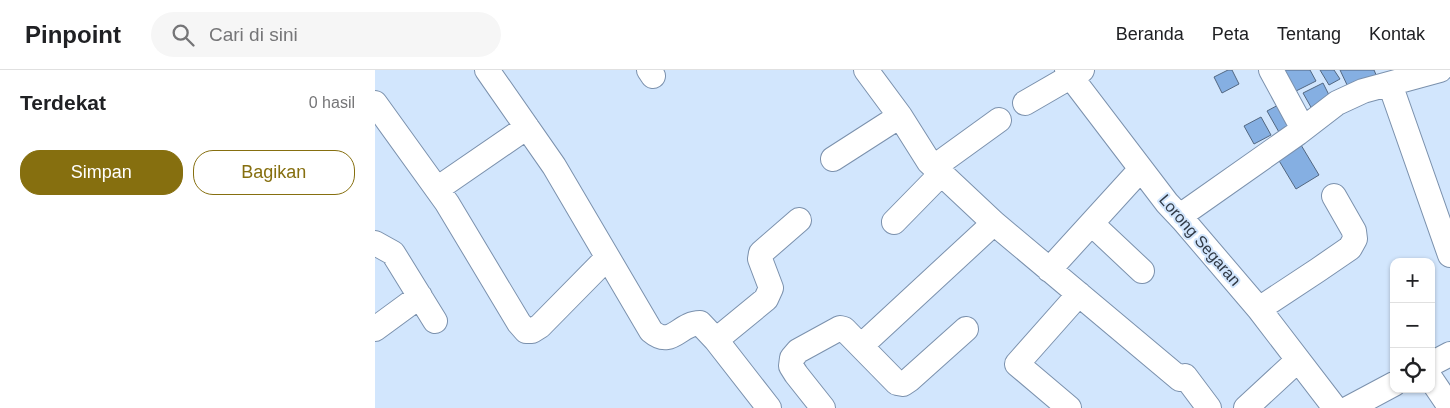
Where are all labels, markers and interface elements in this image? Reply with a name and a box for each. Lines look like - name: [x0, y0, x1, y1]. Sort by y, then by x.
- search box: [151, 12, 501, 57]
- text: Pinpoint: [25, 21, 121, 48]
- icon: search: [169, 21, 197, 49]
- text: Cari di sini: [209, 24, 298, 45]
- text: Beranda: [1116, 24, 1184, 44]
- text: Peta: [1212, 24, 1249, 44]
- text: Tentang: [1277, 24, 1341, 44]
- text: Kontak: [1369, 24, 1425, 44]
- text: Terdekat: [20, 91, 106, 114]
- text: 0 hasil: [309, 94, 355, 111]
- button: Simpan: [20, 150, 183, 195]
- button: Bagikan: [193, 150, 355, 195]
- street label: Lorong Segaran: [1156, 191, 1244, 289]
- map controls: [1390, 258, 1435, 393]
- button: +: [1390, 258, 1435, 303]
- button: −: [1390, 303, 1435, 348]
- button: locate: [1390, 348, 1435, 393]

